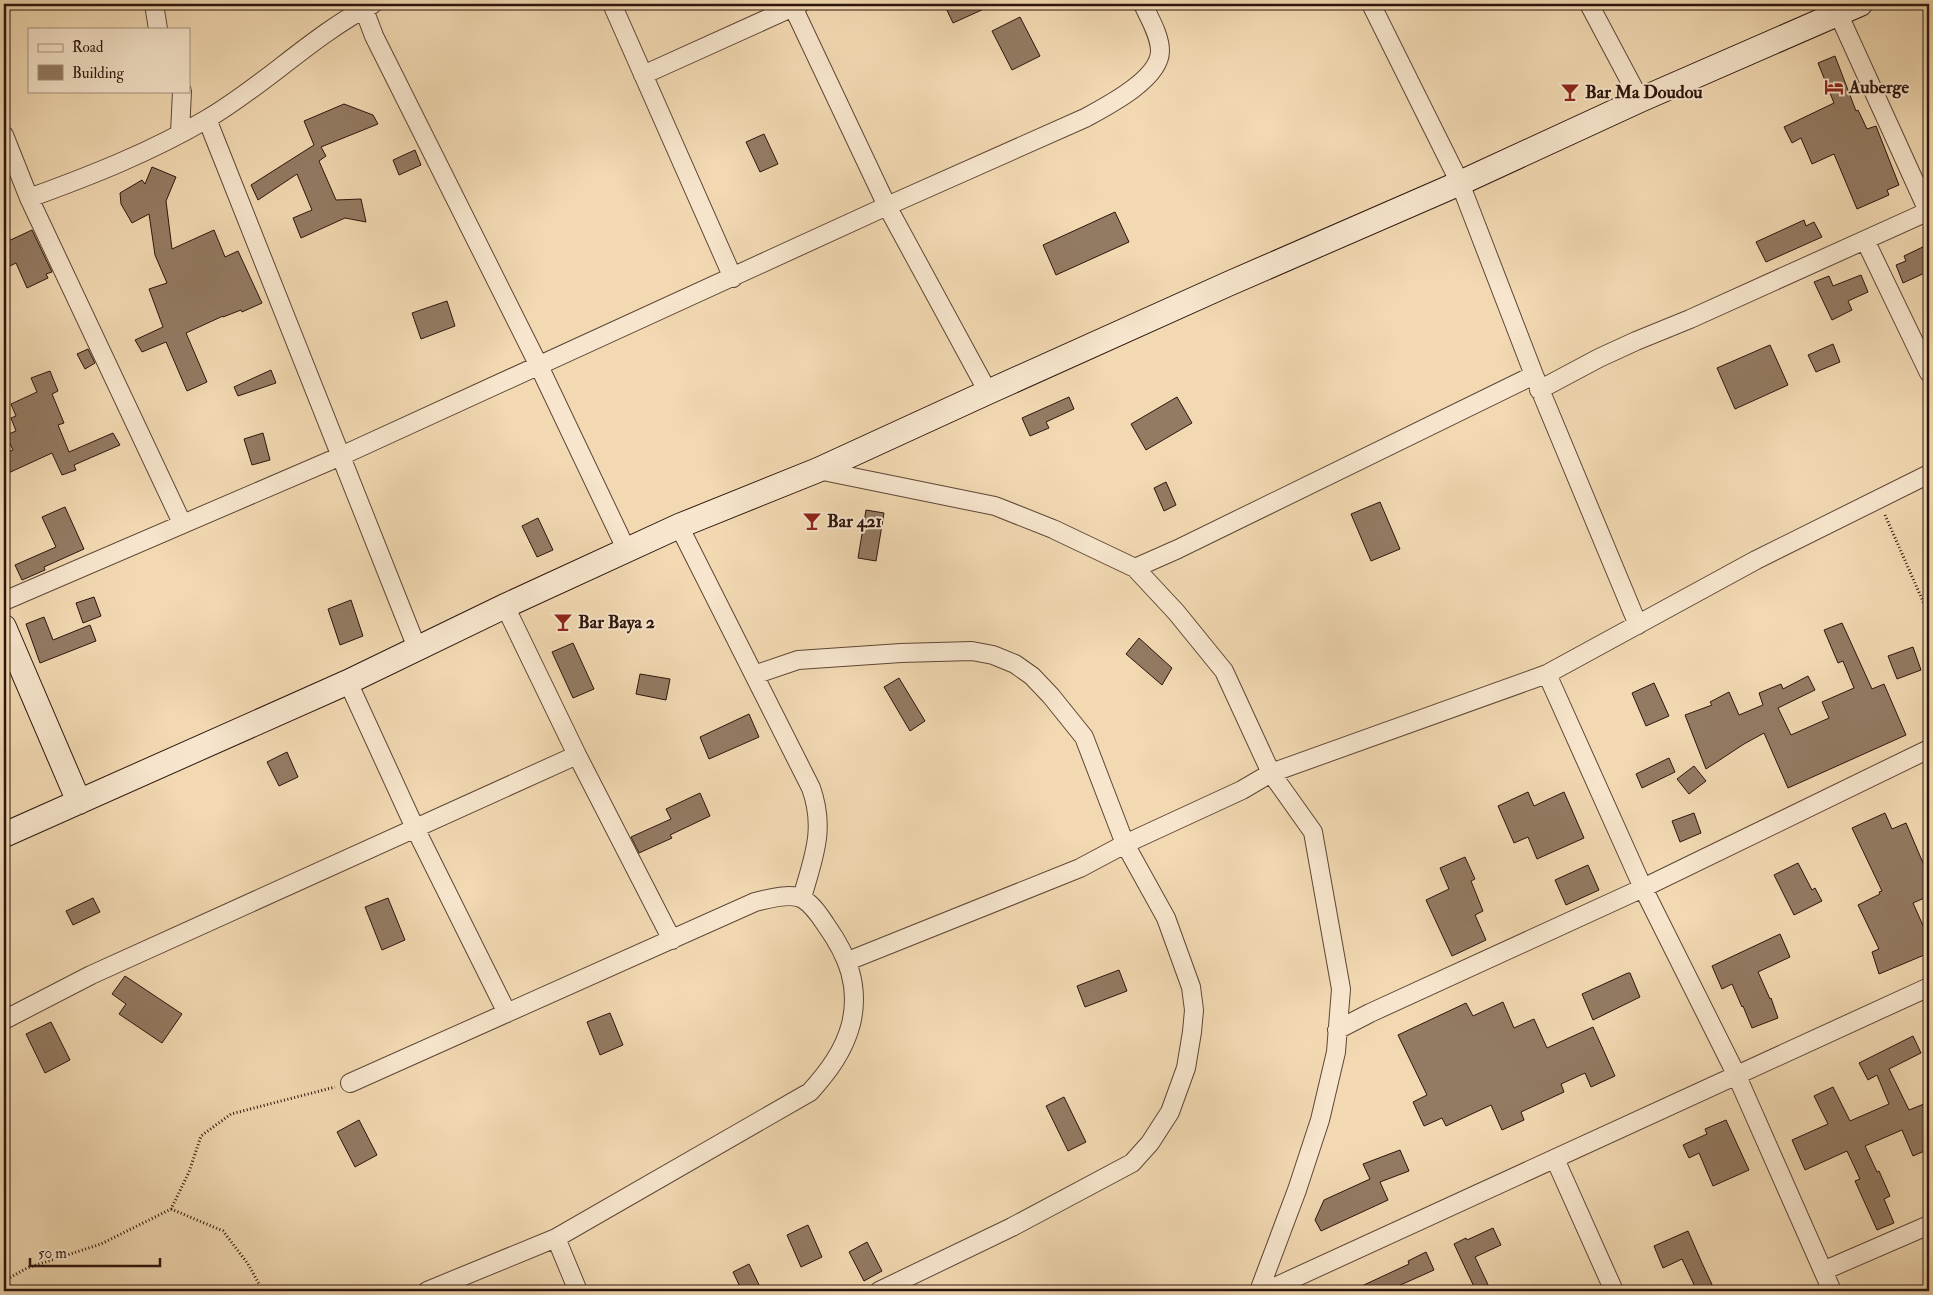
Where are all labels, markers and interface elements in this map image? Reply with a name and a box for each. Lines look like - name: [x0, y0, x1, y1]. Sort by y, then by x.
- legend: [28, 28, 190, 92]
- text: Road: [72, 38, 104, 57]
- text: Building: [72, 64, 124, 83]
- hotel icon: Auberge: [1823, 76, 1845, 98]
- place label: Auberge: [1848, 76, 1909, 99]
- bar icon: Bar Ma Doudou: [1559, 81, 1581, 103]
- place label: Bar Ma Doudou: [1585, 81, 1703, 104]
- bar icon: Bar 421: [801, 510, 823, 532]
- place label: Bar 421: [827, 510, 882, 533]
- bar icon: Bar Baya 2: [552, 611, 574, 633]
- place label: Bar Baya 2: [578, 611, 655, 634]
- scale bar: [30, 1235, 160, 1267]
- text: 50 m: [38, 1244, 67, 1263]

